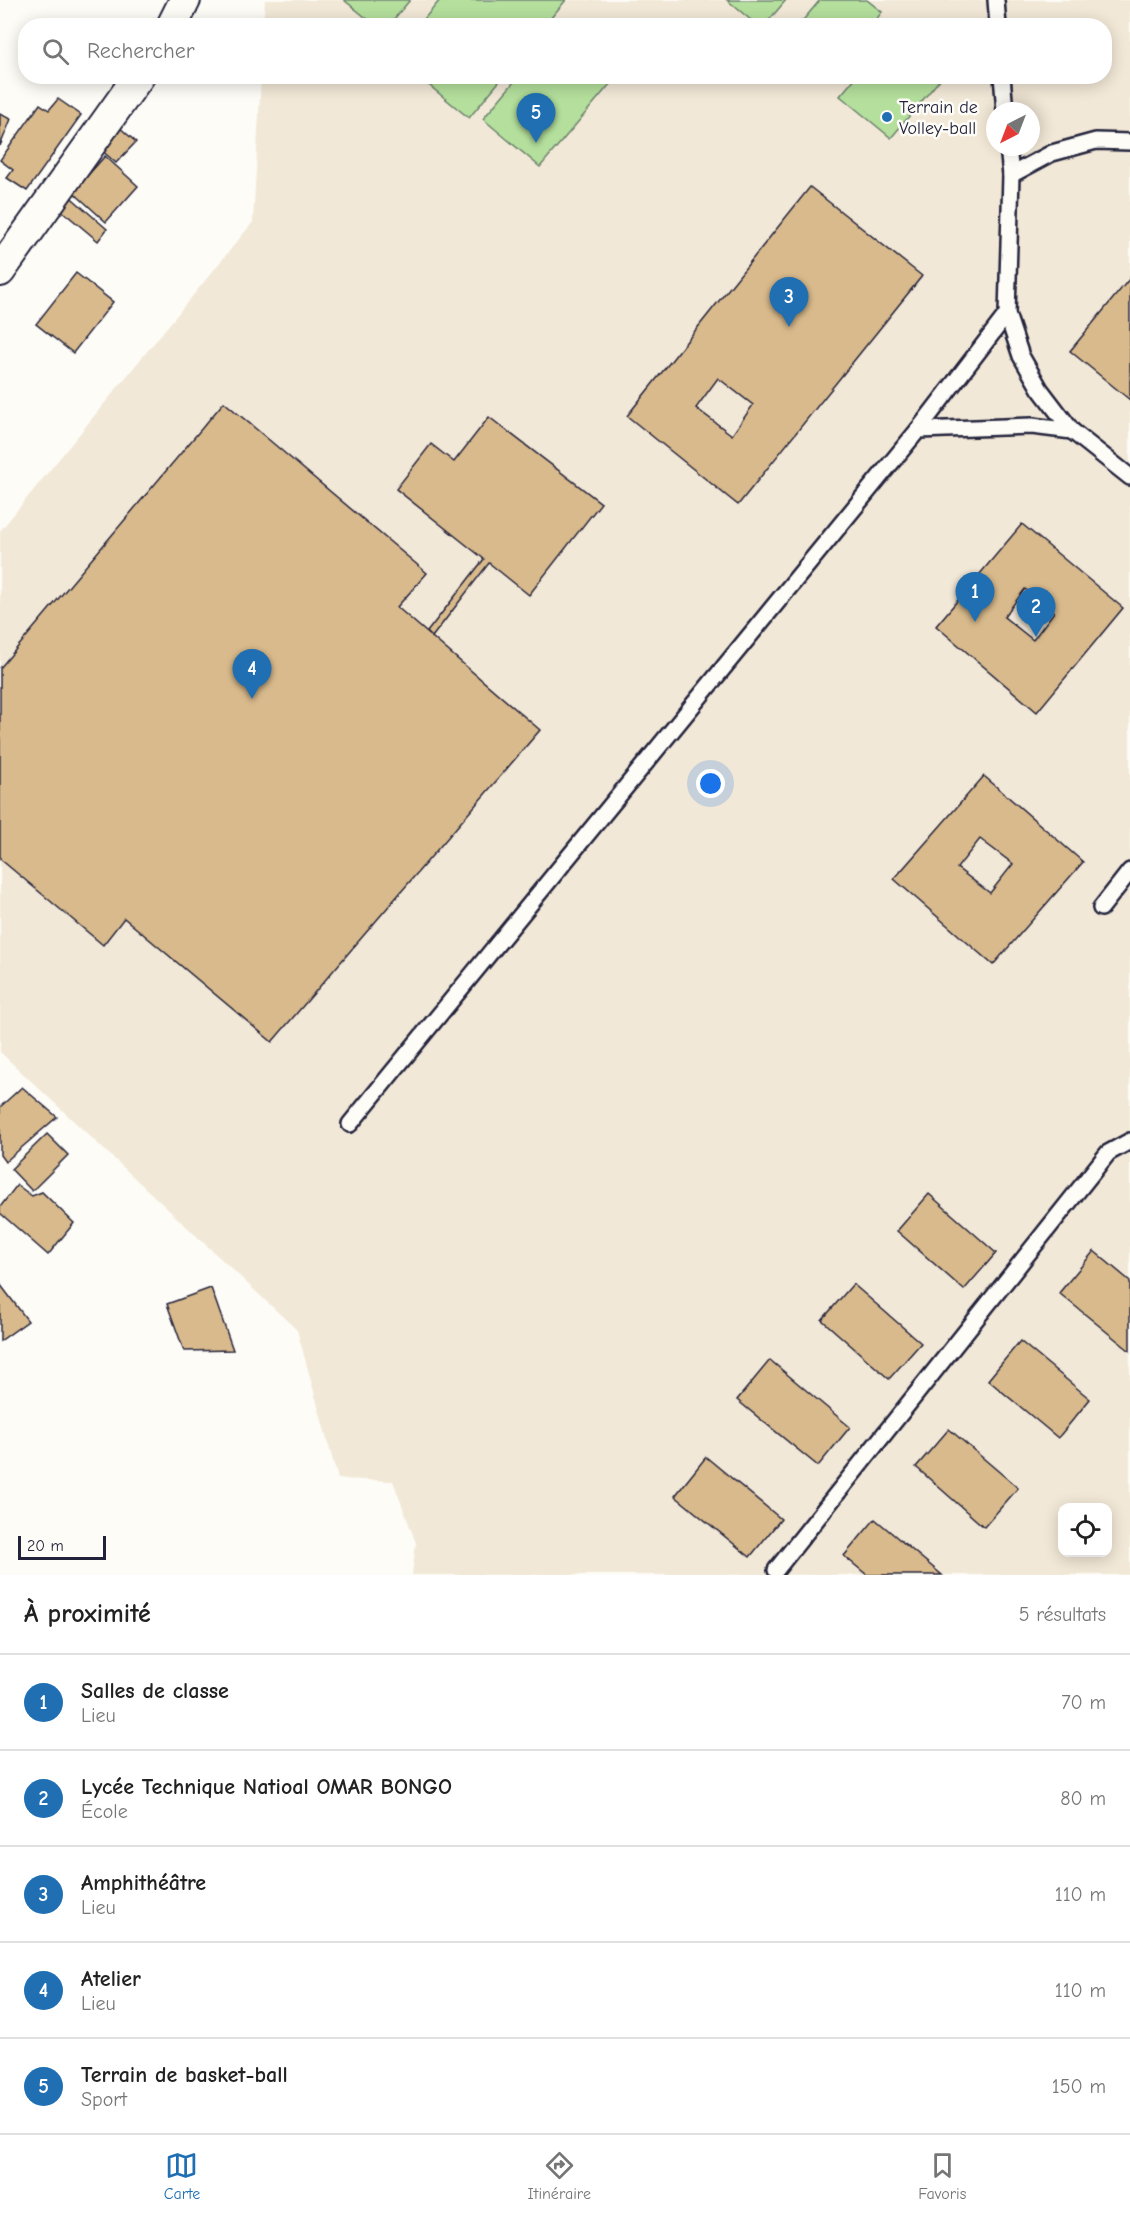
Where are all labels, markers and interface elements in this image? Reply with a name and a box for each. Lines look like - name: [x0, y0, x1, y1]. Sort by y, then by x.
- search box: [18, 18, 1112, 84]
- icon: search: [39, 35, 72, 68]
- text: Rechercher: [87, 38, 195, 64]
- pin: 5: [516, 94, 556, 143]
- place label: Terrain de Volley-ball: [899, 97, 978, 139]
- north arrow: [986, 102, 1040, 156]
- marker: Terrain de Volley-ball: [880, 110, 894, 124]
- pin: 3: [770, 278, 808, 327]
- pin: 1: [956, 572, 994, 622]
- pin: 2: [1016, 588, 1056, 637]
- pin: 4: [232, 650, 272, 699]
- your location: [696, 769, 725, 798]
- map controls: [1058, 1503, 1112, 1557]
- button: locate: [1058, 1503, 1112, 1557]
- scale bar: [18, 1533, 106, 1560]
- text: 20 m: [27, 1537, 64, 1555]
- text: À proximité: [24, 1599, 151, 1629]
- text: 5 résultats: [1019, 1603, 1106, 1626]
- text: Salles de classe: [81, 1678, 229, 1704]
- text: 1: [40, 1691, 47, 1714]
- text: 70 m: [1061, 1691, 1106, 1714]
- text: Lieu: [81, 1704, 116, 1727]
- text: Lycée Technique Natioal OMAR BONGO: [81, 1774, 452, 1800]
- text: 2: [39, 1787, 48, 1810]
- text: 80 m: [1060, 1787, 1106, 1810]
- text: École: [81, 1800, 128, 1823]
- text: Amphithéâtre: [81, 1870, 206, 1896]
- text: 3: [39, 1883, 48, 1906]
- text: 110 m: [1055, 1883, 1106, 1906]
- text: Lieu: [81, 1896, 116, 1919]
- text: Atelier: [81, 1966, 141, 1992]
- text: 4: [39, 1979, 48, 2002]
- text: 110 m: [1055, 1979, 1106, 2002]
- text: Lieu: [81, 1992, 116, 2015]
- text: Terrain de basket-ball: [81, 2062, 288, 2088]
- text: 5: [38, 2075, 49, 2098]
- text: 150 m: [1052, 2075, 1106, 2098]
- text: Sport: [81, 2088, 127, 2111]
- tab: Carte: [164, 2149, 200, 2203]
- tab: Itinéraire: [528, 2149, 591, 2203]
- tab: Favoris: [918, 2149, 966, 2203]

